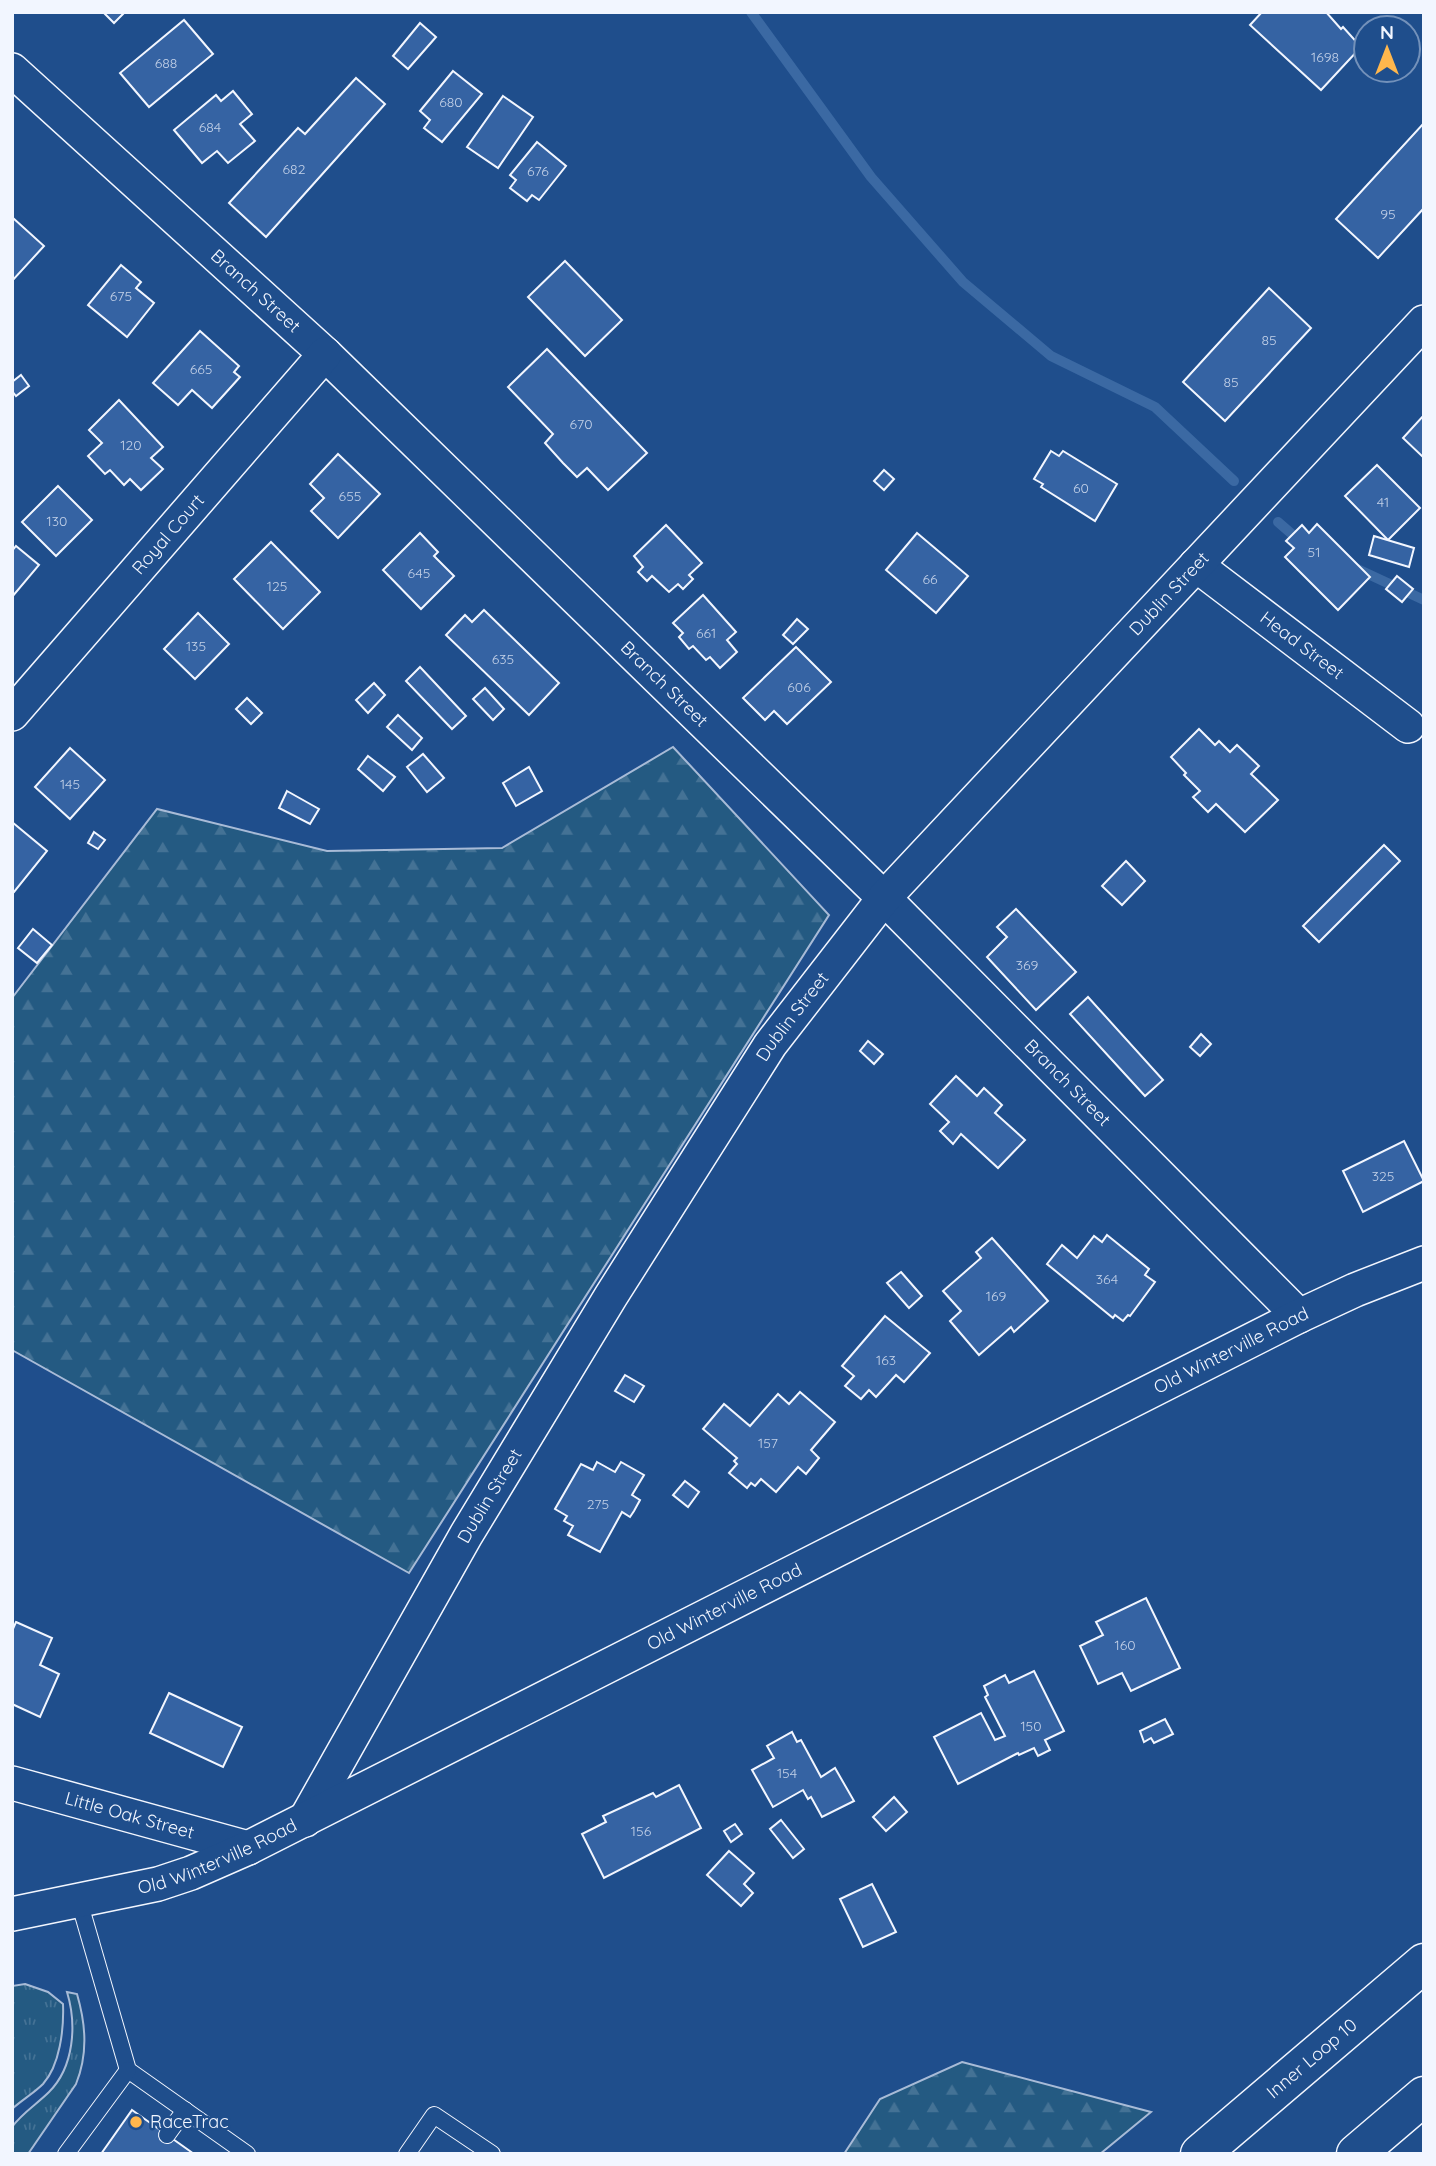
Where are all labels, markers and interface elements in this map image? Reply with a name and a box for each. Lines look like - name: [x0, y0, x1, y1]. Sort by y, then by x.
- north arrow: [1352, 14, 1422, 84]
- text: N: [1380, 20, 1394, 44]
- house number: 1698: [1311, 48, 1339, 66]
- house number: 688: [155, 54, 177, 72]
- house number: 680: [439, 93, 463, 111]
- house number: 684: [199, 118, 221, 136]
- house number: 682: [283, 160, 306, 178]
- house number: 676: [527, 162, 549, 180]
- house number: 95: [1380, 205, 1396, 223]
- street label: Branch Street: [206, 244, 306, 337]
- house number: 675: [110, 287, 132, 305]
- house number: 85: [1261, 331, 1277, 349]
- house number: 665: [190, 360, 212, 378]
- house number: 85: [1223, 373, 1239, 391]
- house number: 670: [569, 415, 593, 433]
- house number: 120: [120, 436, 142, 454]
- house number: 60: [1073, 479, 1089, 497]
- house number: 655: [339, 487, 361, 505]
- street label: Royal Court: [127, 489, 209, 579]
- house number: 41: [1377, 493, 1389, 511]
- house number: 130: [47, 512, 67, 530]
- house number: 51: [1308, 543, 1320, 561]
- street label: Dublin Street: [1124, 547, 1214, 640]
- house number: 645: [408, 564, 430, 582]
- house number: 66: [922, 570, 938, 588]
- house number: 125: [267, 577, 287, 595]
- street label: Head Street: [1256, 606, 1349, 684]
- house number: 661: [696, 624, 716, 642]
- street label: Branch Street: [616, 636, 713, 732]
- house number: 135: [186, 637, 206, 655]
- house number: 635: [492, 650, 514, 668]
- house number: 606: [787, 678, 811, 696]
- house number: 145: [60, 775, 80, 793]
- house number: 369: [1016, 956, 1039, 974]
- street label: Dublin Street: [751, 967, 833, 1066]
- street label: Branch Street: [1020, 1034, 1116, 1131]
- house number: 325: [1372, 1167, 1394, 1185]
- house number: 364: [1096, 1270, 1118, 1288]
- house number: 169: [986, 1287, 1006, 1305]
- street label: Old Winterville Road: [1150, 1301, 1312, 1399]
- house number: 163: [876, 1351, 896, 1369]
- house number: 157: [758, 1434, 778, 1452]
- street label: Dublin Street: [452, 1444, 527, 1547]
- house number: 275: [587, 1495, 609, 1513]
- street label: Old Winterville Road: [643, 1558, 805, 1655]
- house number: 160: [1114, 1636, 1136, 1654]
- house number: 150: [1020, 1717, 1042, 1735]
- house number: 154: [777, 1764, 797, 1782]
- street label: Little Oak Street: [62, 1786, 197, 1844]
- street label: Old Winterville Road: [136, 1813, 300, 1899]
- house number: 156: [631, 1822, 652, 1840]
- street label: Inner Loop 10: [1261, 2013, 1362, 2103]
- place label: RaceTrac: [150, 2110, 228, 2133]
- marker: RaceTrac: [128, 2114, 144, 2130]

